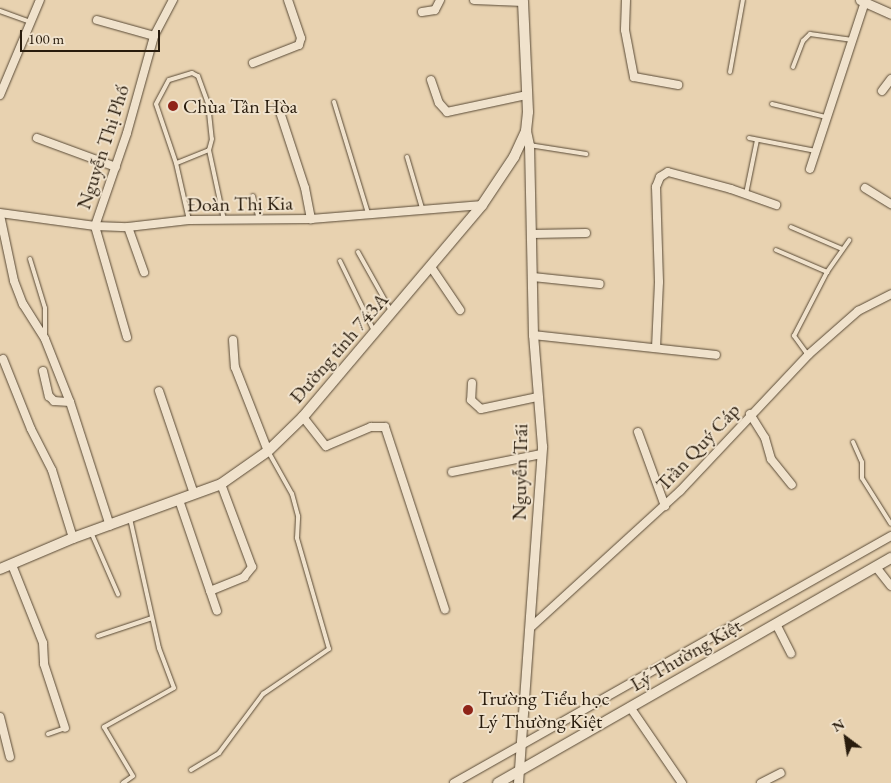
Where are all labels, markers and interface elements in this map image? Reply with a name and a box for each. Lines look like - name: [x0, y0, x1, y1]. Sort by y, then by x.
- scale bar: [22, 20, 162, 52]
- text: 100 m: [28, 29, 64, 48]
- street label: Nguyễn Thị Phố: [72, 82, 134, 212]
- place label: Chùa Tân Hòa: [183, 94, 298, 118]
- marker: Chùa Tân Hòa: [167, 100, 179, 112]
- street label: Đoàn Thị Kia: [187, 191, 293, 217]
- street label: Đường tỉnh 743A: [285, 288, 393, 408]
- street label: Trần Quý Cáp: [651, 398, 745, 496]
- street label: Nguyễn Trãi: [507, 423, 533, 521]
- street label: Lý Thường Kiệt: [626, 614, 746, 696]
- place label: Trường Tiểu học Lý Thường Kiệt: [478, 686, 610, 733]
- marker: Trường Tiểu học Lý Thường Kiệt: [462, 704, 474, 716]
- north arrow: [821, 713, 871, 763]
- text: N: [829, 715, 848, 736]

